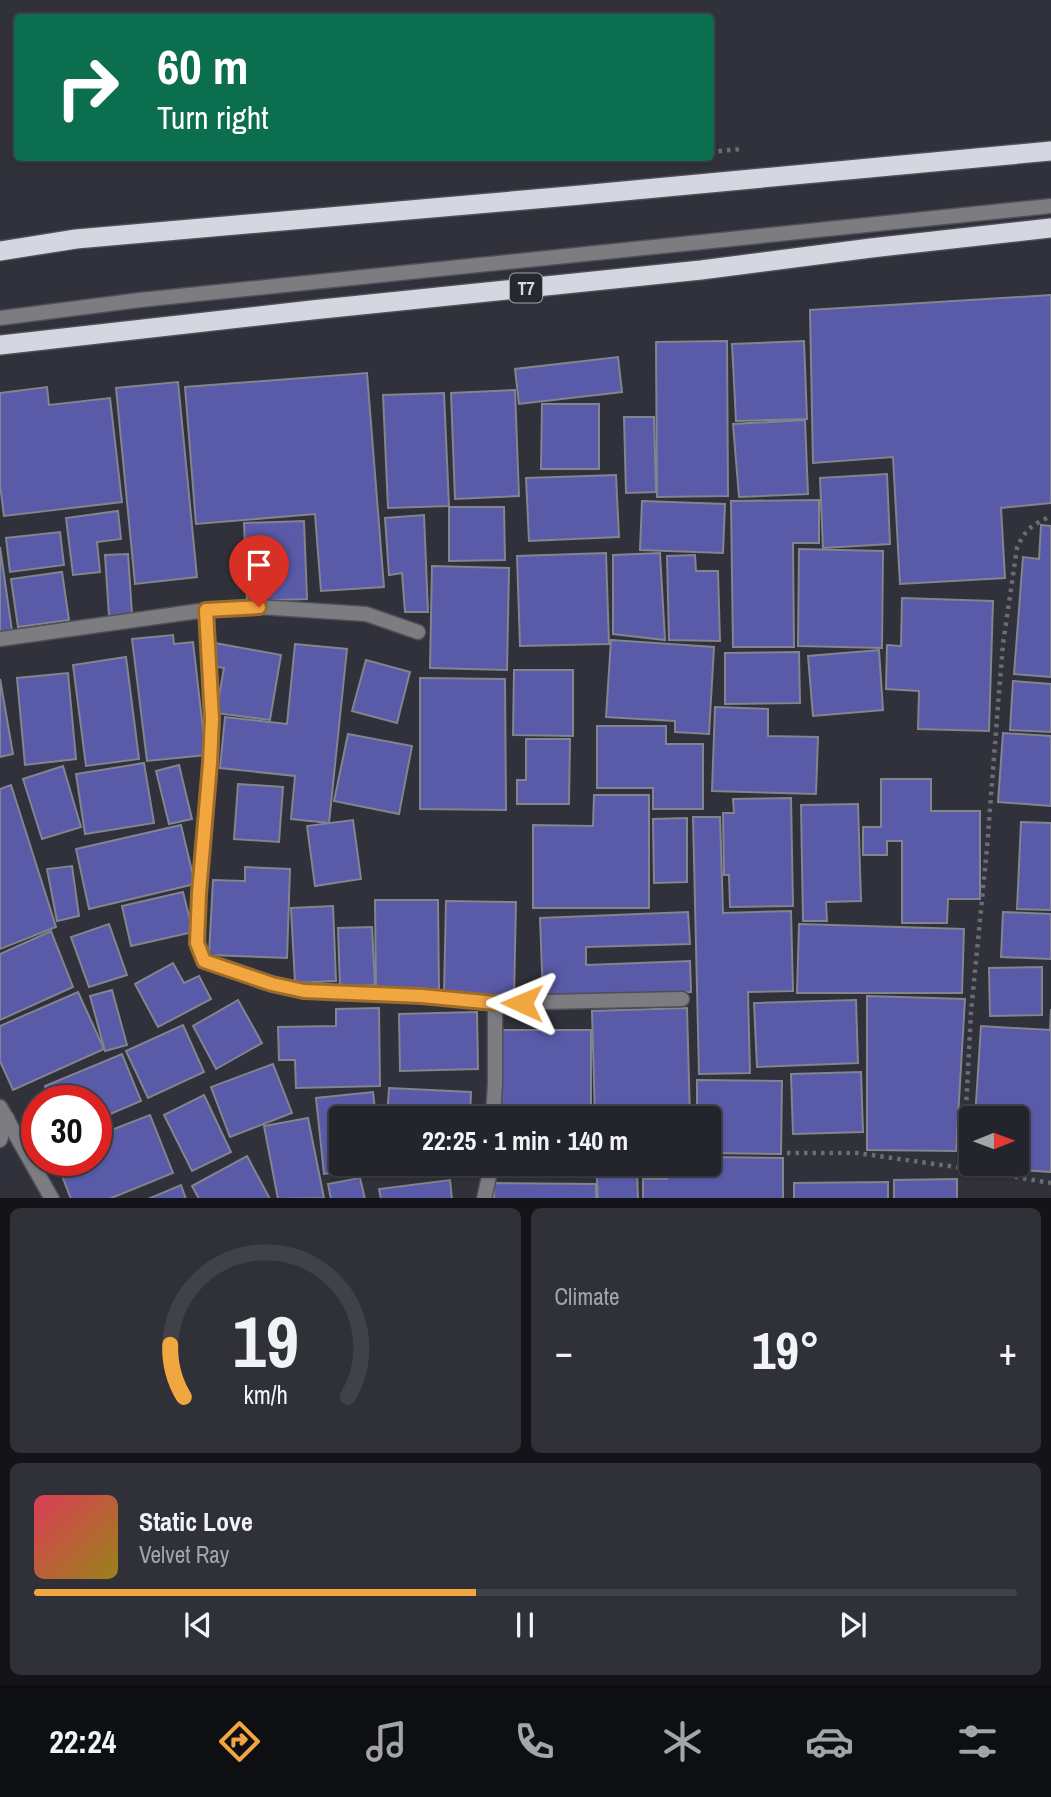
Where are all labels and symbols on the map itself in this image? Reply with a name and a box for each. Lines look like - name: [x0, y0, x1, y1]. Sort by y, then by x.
- road number: T7: [510, 274, 542, 302]
- pin: [229, 535, 289, 607]
- position arrow: [485, 966, 559, 1040]
- speed limit sign: 30: [21, 1085, 112, 1176]
- north arrow: [959, 1106, 1029, 1176]

